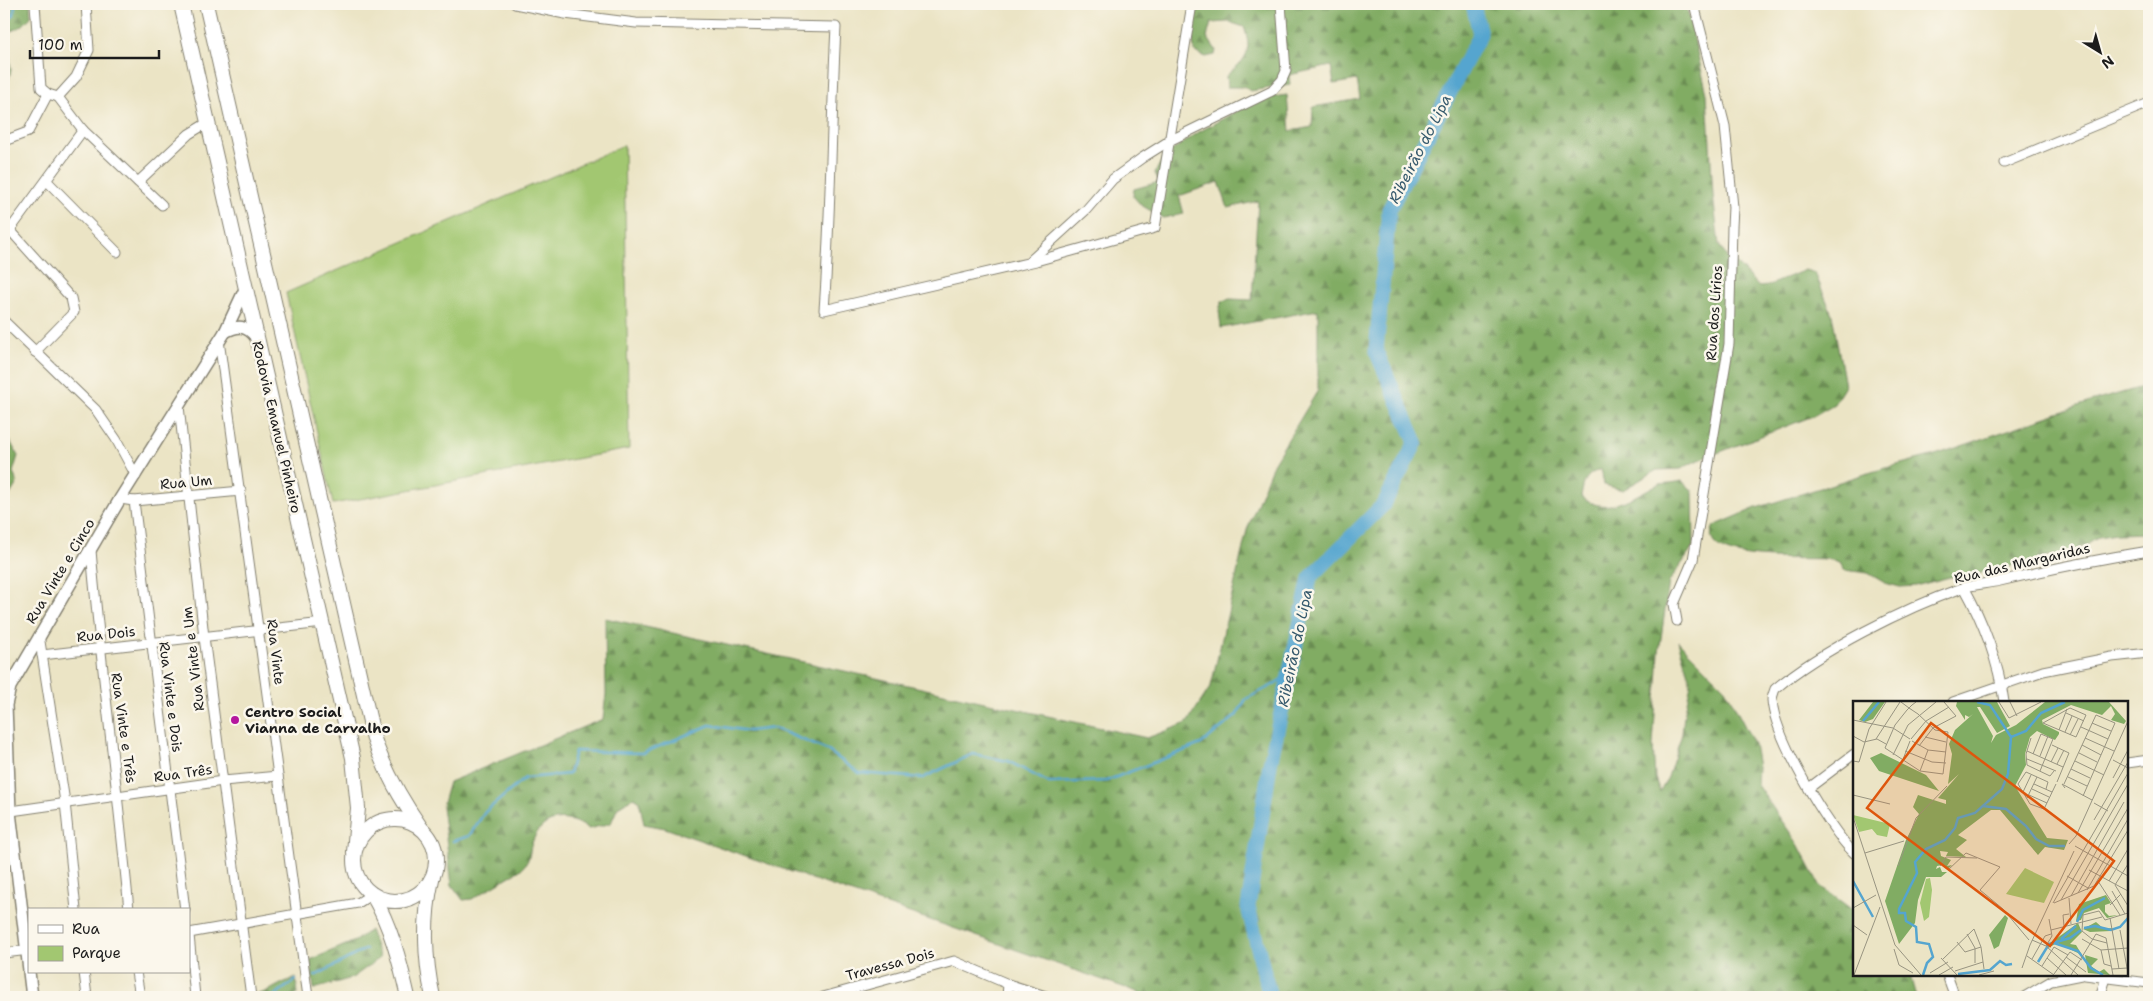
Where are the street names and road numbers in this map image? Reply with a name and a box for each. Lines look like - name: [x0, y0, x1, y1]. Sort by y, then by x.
- street label: Rua dos Lírios: [1702, 265, 1726, 361]
- street label: Rodovia Emanuel Pinheiro: [248, 339, 306, 515]
- street label: Rua Um: [159, 471, 213, 493]
- street label: Rua Vinte e Cinco: [21, 515, 99, 627]
- street label: Rua das Margaridas: [1952, 539, 2092, 587]
- street label: Rua Vinte e Um: [178, 606, 208, 712]
- street label: Rua Vinte: [263, 618, 289, 686]
- street label: Rua Dois: [76, 622, 136, 646]
- street label: Rua Vinte e Dois: [155, 641, 187, 754]
- street label: Rua Vinte e Três: [107, 672, 141, 785]
- street label: Rua Três: [153, 760, 213, 786]
- street label: Travessa Dois: [844, 943, 936, 984]

